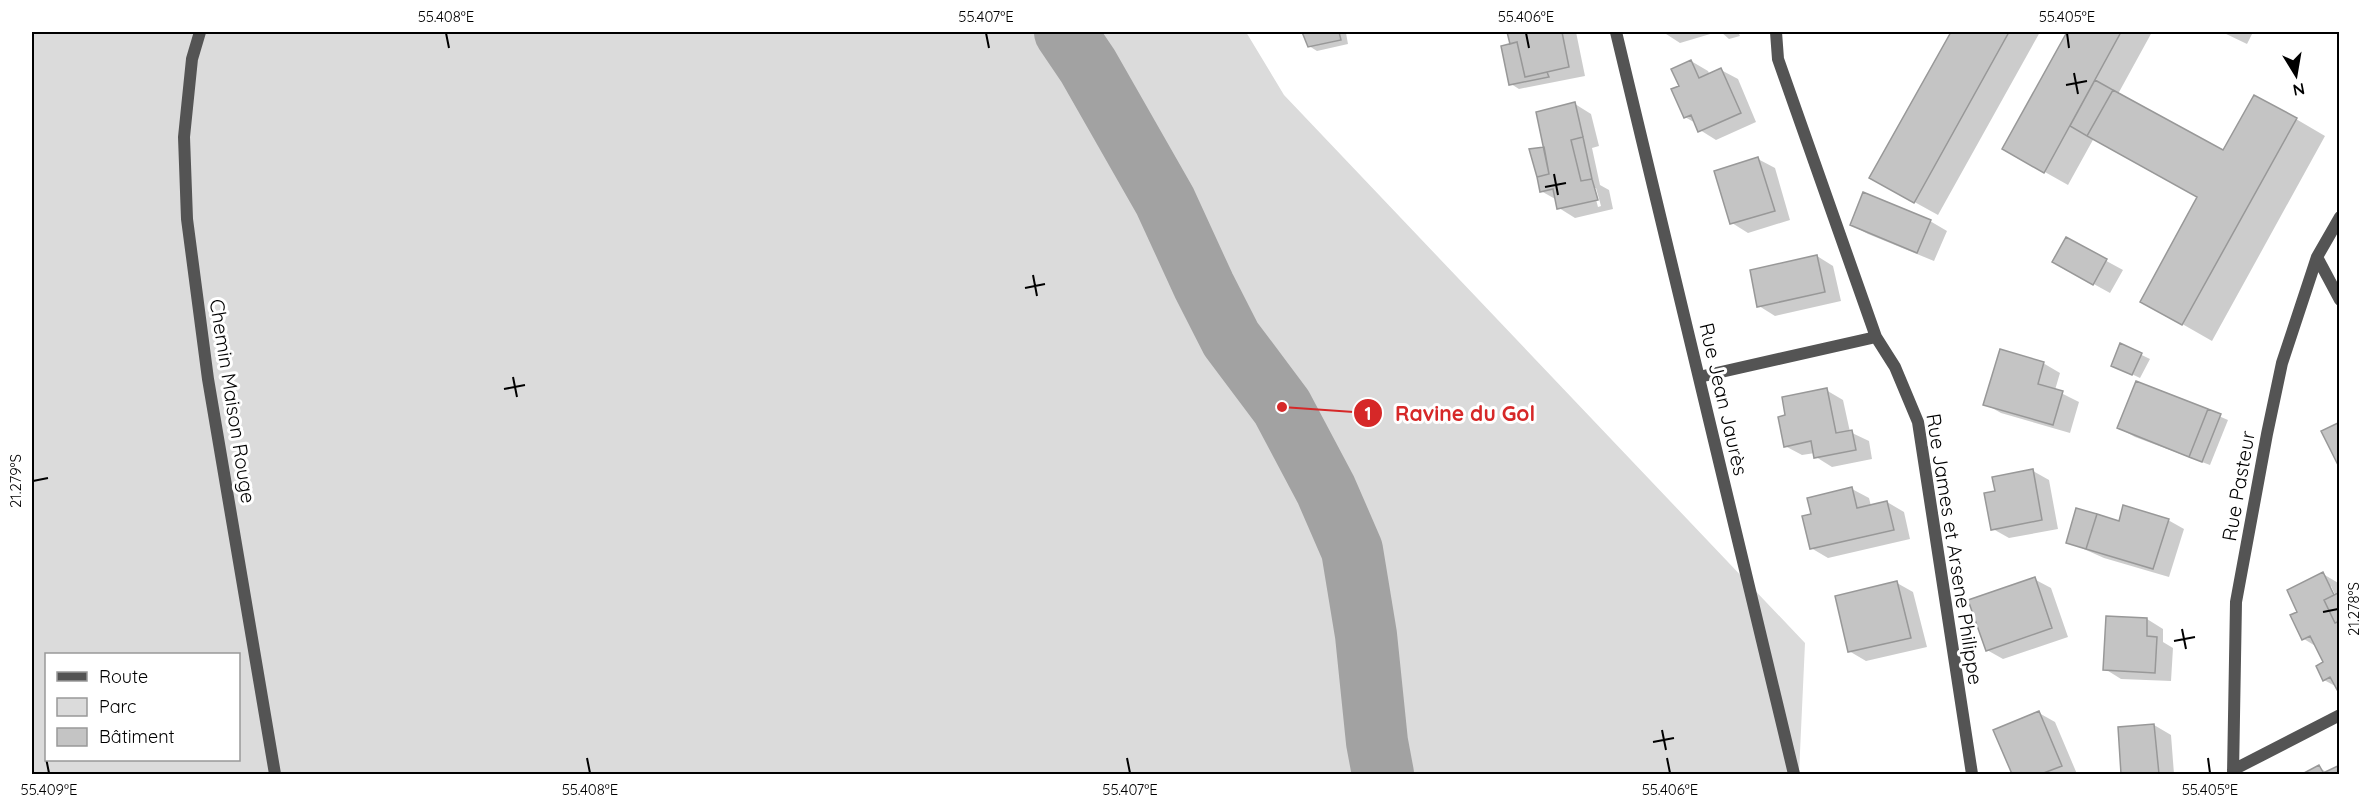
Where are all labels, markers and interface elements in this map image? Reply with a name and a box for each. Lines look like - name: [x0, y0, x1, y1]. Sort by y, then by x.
- text: 55.408°E: [418, 7, 474, 26]
- text: 55.407°E: [958, 7, 1014, 26]
- text: 55.406°E: [1498, 7, 1554, 26]
- text: 55.405°E: [2039, 7, 2095, 26]
- north arrow: [2266, 45, 2326, 105]
- text: N: [2291, 79, 2307, 101]
- street label: Chemin Maison Rouge: [204, 297, 262, 505]
- street label: Rue Jean Jaurès: [1694, 320, 1754, 478]
- callout: Ravine du Gol: [1353, 394, 1547, 433]
- text: Ravine du Gol: [1395, 400, 1535, 426]
- text: 1: [1364, 402, 1372, 425]
- street label: Rue James et Arsene Philippe: [1921, 412, 1989, 686]
- street label: Rue Pasteur: [2216, 429, 2260, 543]
- text: 21.279°S: [6, 454, 25, 508]
- text: 21.278°S: [2344, 582, 2363, 636]
- legend: [45, 653, 240, 761]
- text: Route: [99, 665, 148, 688]
- text: Parc: [99, 695, 136, 718]
- text: Bâtiment: [99, 725, 175, 748]
- text: 55.409°E: [21, 780, 77, 799]
- text: 55.408°E: [562, 780, 618, 799]
- text: 55.407°E: [1102, 780, 1158, 799]
- text: 55.406°E: [1642, 780, 1698, 799]
- text: 55.405°E: [2182, 780, 2238, 799]

